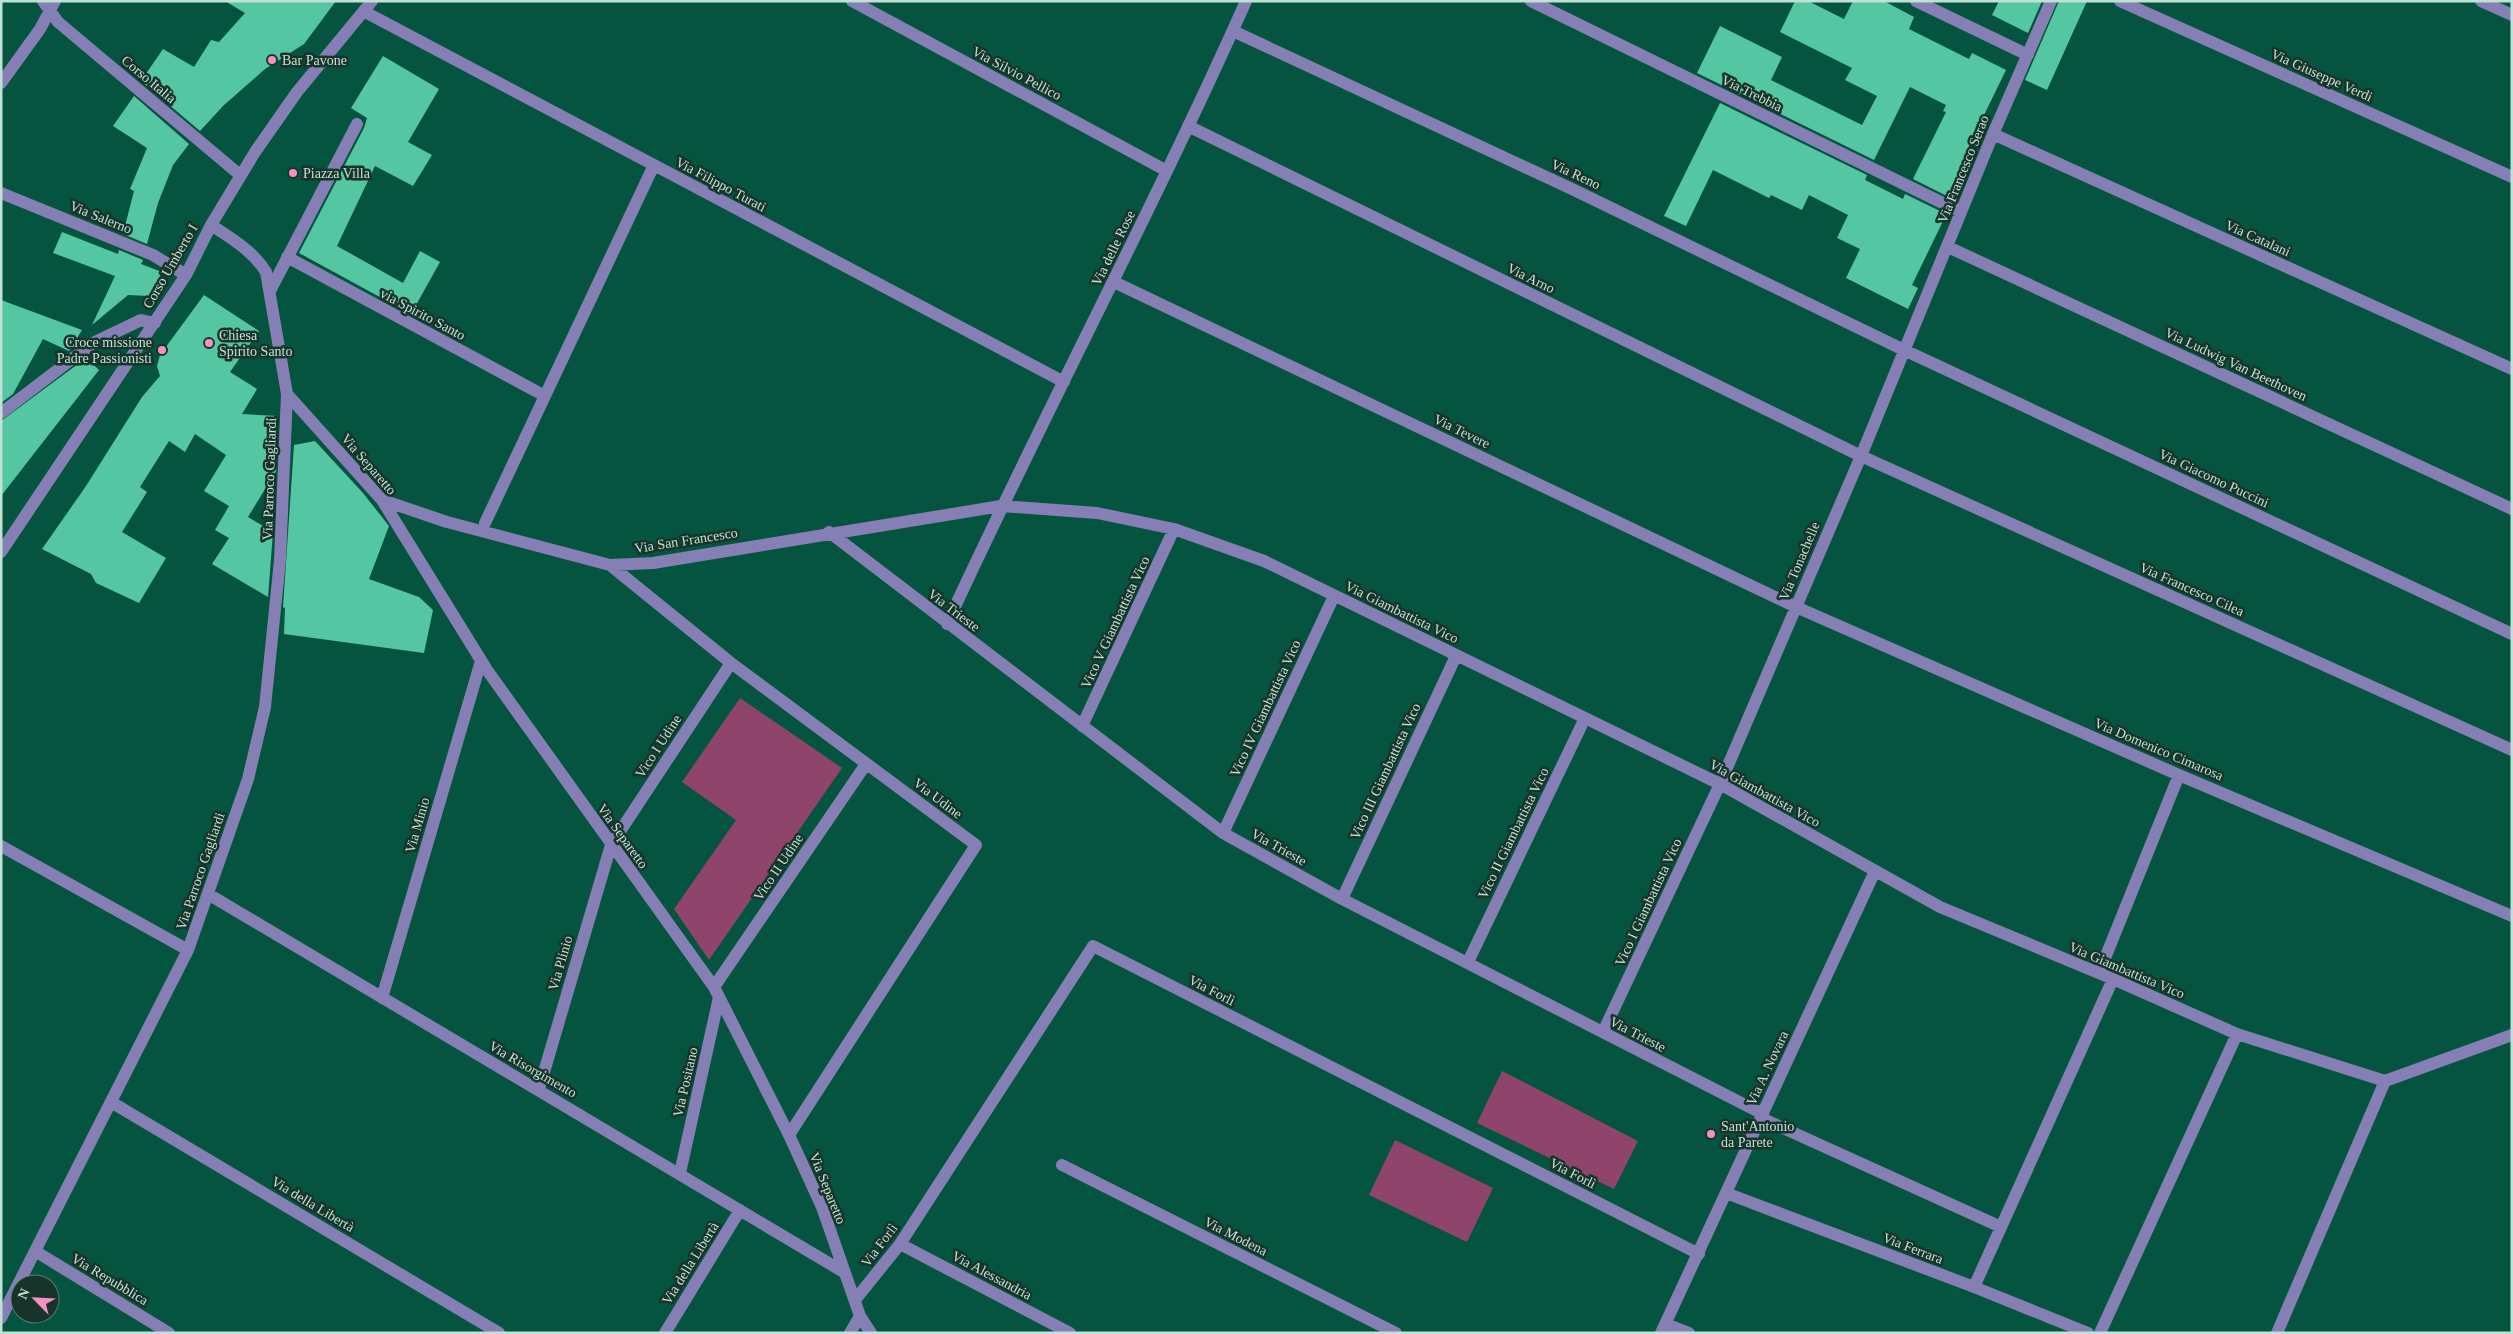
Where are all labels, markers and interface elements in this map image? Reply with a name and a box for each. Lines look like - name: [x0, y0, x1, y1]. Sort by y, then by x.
- street label: Via Silvio Pellico: [970, 44, 1064, 103]
- street label: Via Giuseppe Verdi: [2269, 46, 2375, 105]
- street label: Corso Italia: [119, 53, 179, 107]
- place label: Bar Pavone: [282, 53, 347, 68]
- marker: Bar Pavone: [266, 54, 278, 66]
- street label: Via Trebbia: [1719, 72, 1785, 115]
- street label: Via Francesco Serao: [1935, 113, 1992, 225]
- street label: Via Filippo Turati: [673, 154, 769, 215]
- street label: Via Reno: [1549, 157, 1603, 192]
- place label: Piazza Villa: [303, 166, 371, 181]
- marker: Piazza Villa: [287, 167, 299, 179]
- street label: Via Salerno: [68, 198, 134, 237]
- street label: Via delle Rose: [1089, 208, 1138, 288]
- street label: Via Catalani: [2223, 217, 2293, 259]
- street label: Corso Umberto I: [140, 221, 201, 311]
- street label: Via Arno: [1505, 261, 1557, 296]
- street label: via Spirito Santo: [378, 286, 468, 343]
- street label: Via Ludwig Van Beethoven: [2162, 325, 2309, 404]
- place label: Chiesa Spirito Santo: [219, 328, 293, 359]
- place label: Croce missione Padre Passionisti: [57, 335, 152, 366]
- marker: Chiesa Spirito Santo: [203, 337, 215, 349]
- marker: Croce missione Padre Passionisti: [156, 344, 168, 356]
- street label: Via Tevere: [1431, 411, 1492, 451]
- street label: Via Parroco Gagliardi: [260, 417, 279, 541]
- street label: Via Separetto: [338, 431, 399, 498]
- street label: Via Giacomo Puccini: [2156, 446, 2271, 511]
- street label: Via Tonachelle: [1776, 520, 1823, 603]
- street label: Via San Francesco: [633, 525, 739, 556]
- street label: Vico V Giambattista Vico: [1078, 554, 1153, 691]
- street label: Via Francesco Cilea: [2137, 560, 2247, 620]
- street label: Via Giambattista Vico: [1343, 579, 1461, 646]
- street label: Via Trieste: [925, 586, 983, 635]
- street label: Vico IV Giambattista Vico: [1227, 637, 1304, 779]
- street label: Vico III Giambattista Vico: [1347, 701, 1424, 842]
- street label: Vico I Udine: [632, 712, 684, 781]
- street label: Via Domenico Cimarosa: [2092, 716, 2226, 784]
- street label: Via Giambattista Vico: [1707, 757, 1823, 830]
- street label: Vico II Giambattista Vico: [1475, 765, 1552, 901]
- street label: Via Udine: [910, 775, 965, 822]
- street label: Via Minio: [402, 796, 433, 855]
- street label: Via Separetto: [594, 801, 651, 871]
- street label: Via Parroco Gagliardi: [173, 811, 228, 932]
- street label: Via Trieste: [1248, 826, 1309, 869]
- street label: Vico II Udine: [751, 831, 806, 903]
- street label: Vico I Giambattista Vico: [1612, 836, 1685, 968]
- street label: Via Plinio: [546, 934, 575, 992]
- street label: Via Giambattista Vico: [2067, 939, 2187, 1002]
- street label: Via Forlì: [1186, 972, 1238, 1009]
- street label: Via Trieste: [1607, 1014, 1668, 1055]
- street label: Via A. Novara: [1744, 1028, 1792, 1108]
- street label: Via Risorgimento: [486, 1038, 579, 1101]
- street label: Via Positano: [670, 1046, 701, 1118]
- place label: Sant'Antonio da Parete: [1721, 1119, 1794, 1150]
- marker: Sant'Antonio da Parete: [1705, 1128, 1717, 1140]
- street label: Via Separetto: [806, 1150, 849, 1226]
- street label: Via Forlì: [1547, 1155, 1599, 1192]
- street label: Via della Libertà: [269, 1174, 358, 1235]
- street label: Via Modena: [1202, 1214, 1271, 1259]
- street label: Via della Libertà: [659, 1219, 722, 1307]
- street label: Via Forlì: [858, 1221, 901, 1270]
- street label: Via Ferrara: [1881, 1230, 1946, 1267]
- street label: Via Alessandria: [949, 1248, 1035, 1303]
- street label: Via Repubblica: [69, 1251, 151, 1309]
- north arrow: [10, 1274, 60, 1324]
- text: N: [15, 1286, 32, 1302]

